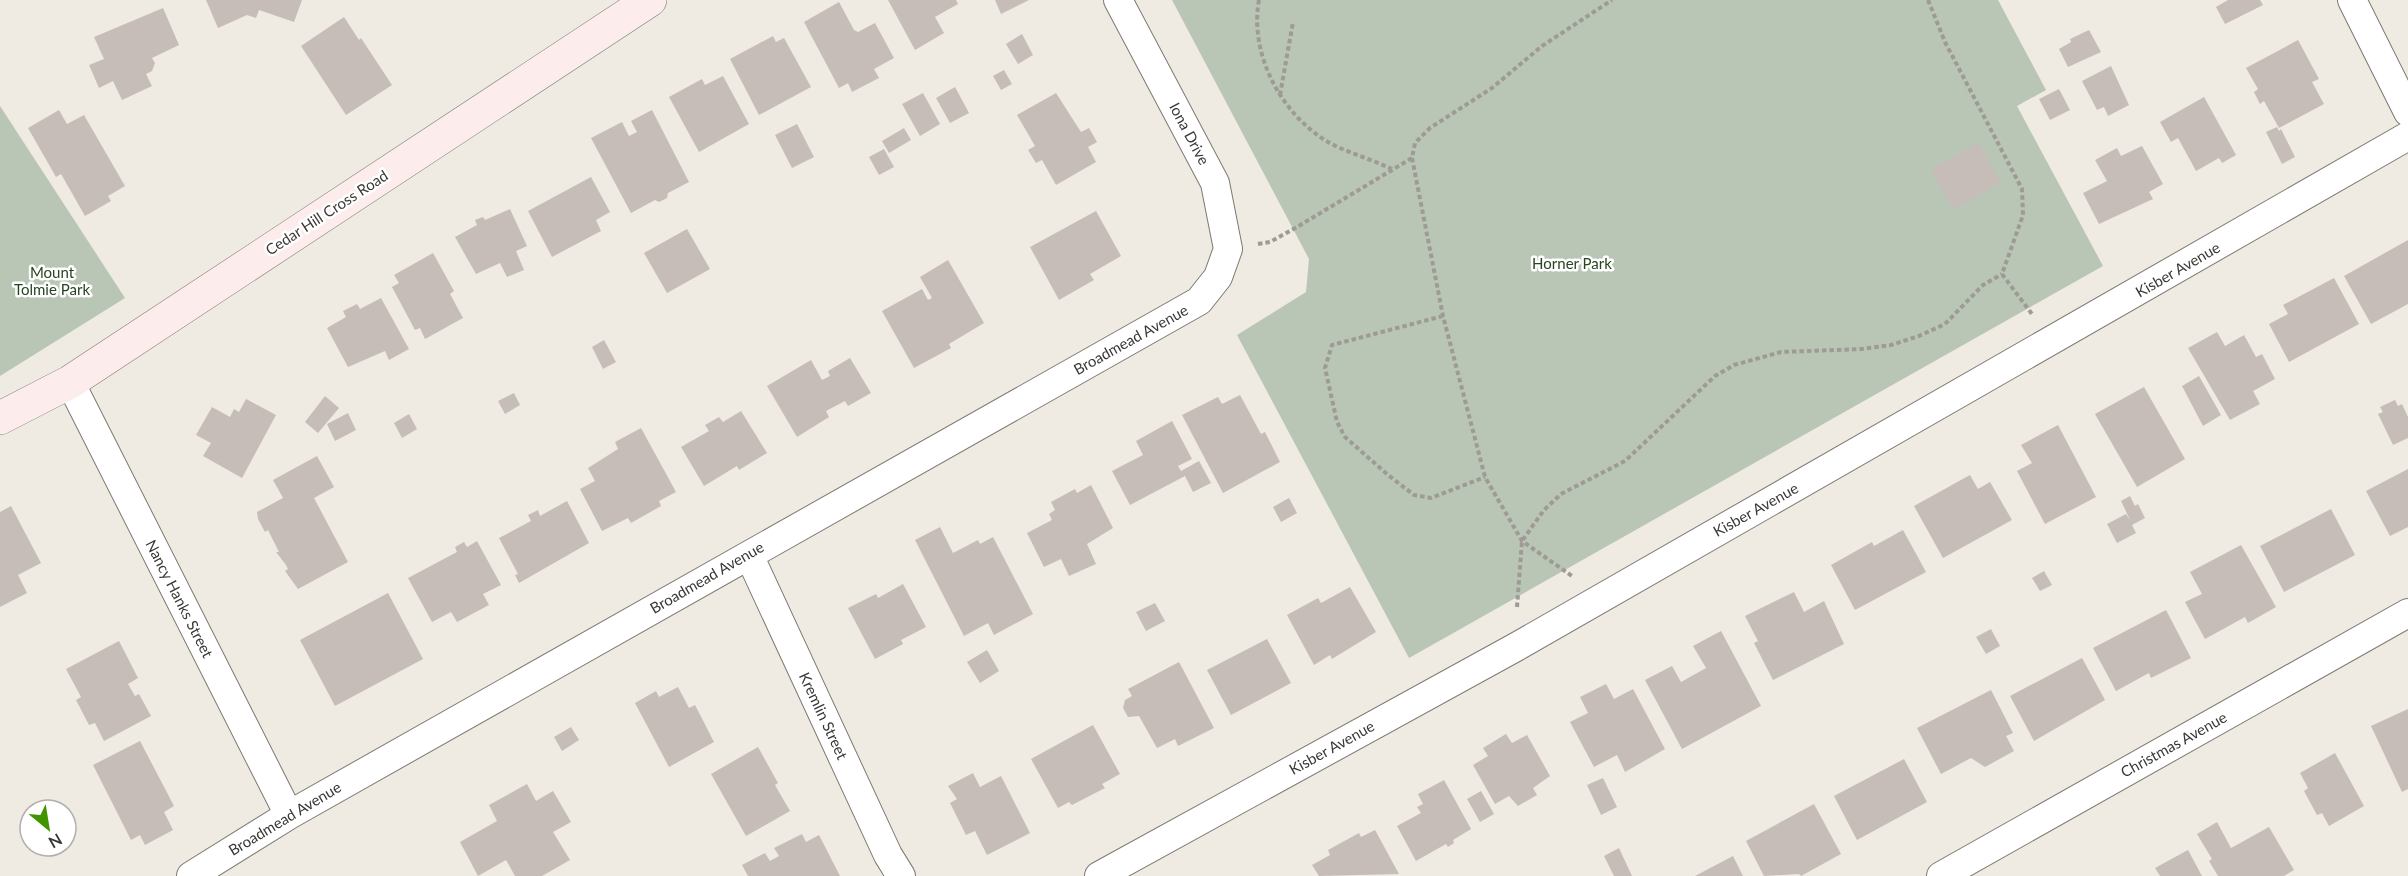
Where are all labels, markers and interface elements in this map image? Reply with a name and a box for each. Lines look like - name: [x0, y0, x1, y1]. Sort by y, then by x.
- street label: Iona Drive: [1166, 99, 1214, 168]
- street label: Cedar Hill Cross Road: [262, 166, 391, 258]
- street label: Kisber Avenue: [2132, 238, 2223, 301]
- park label: Horner Park: [1532, 254, 1612, 272]
- park label: Mount Tolmie Park: [14, 263, 90, 298]
- street label: Broadmead Avenue: [1070, 300, 1191, 378]
- street label: Kisber Avenue: [1710, 478, 1801, 540]
- street label: Nancy Hanks Street: [142, 537, 218, 661]
- street label: Broadmead Avenue: [647, 537, 767, 617]
- street label: Kremlin Street: [796, 669, 852, 763]
- street label: Christmas Avenue: [2117, 707, 2230, 781]
- street label: Kisber Avenue: [1286, 716, 1377, 778]
- street label: Broadmead Avenue: [225, 777, 344, 859]
- north arrow: [18, 798, 78, 858]
- text: N: [46, 830, 66, 853]

